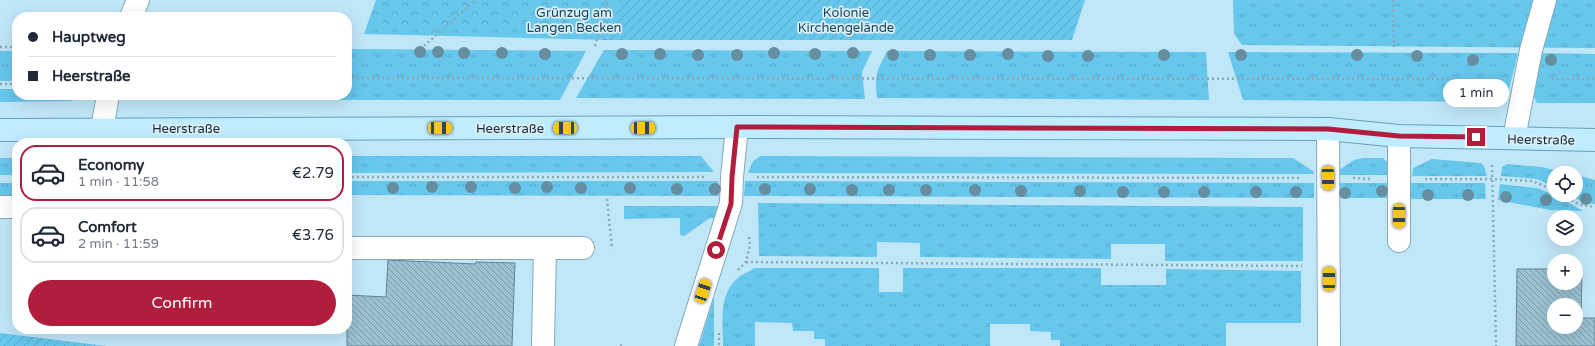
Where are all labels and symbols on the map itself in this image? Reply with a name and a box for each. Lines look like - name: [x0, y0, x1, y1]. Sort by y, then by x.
- park label: Grünzug am Langen Becken: [526, 5, 622, 36]
- park label: Kolonie Kirchengelände: [798, 5, 894, 36]
- callout: 1 min: [1443, 79, 1509, 107]
- street label: Heerstraße: [152, 121, 220, 137]
- street label: Heerstraße: [476, 121, 544, 137]
- car: [428, 122, 452, 134]
- car: [553, 122, 577, 134]
- car: [631, 122, 655, 134]
- route end: [1467, 128, 1485, 146]
- street label: Heerstraße: [1507, 131, 1575, 149]
- car: [1322, 166, 1334, 190]
- car: [1393, 204, 1405, 228]
- route start: [707, 241, 725, 259]
- car: [1323, 267, 1335, 291]
- car: [694, 278, 712, 304]

